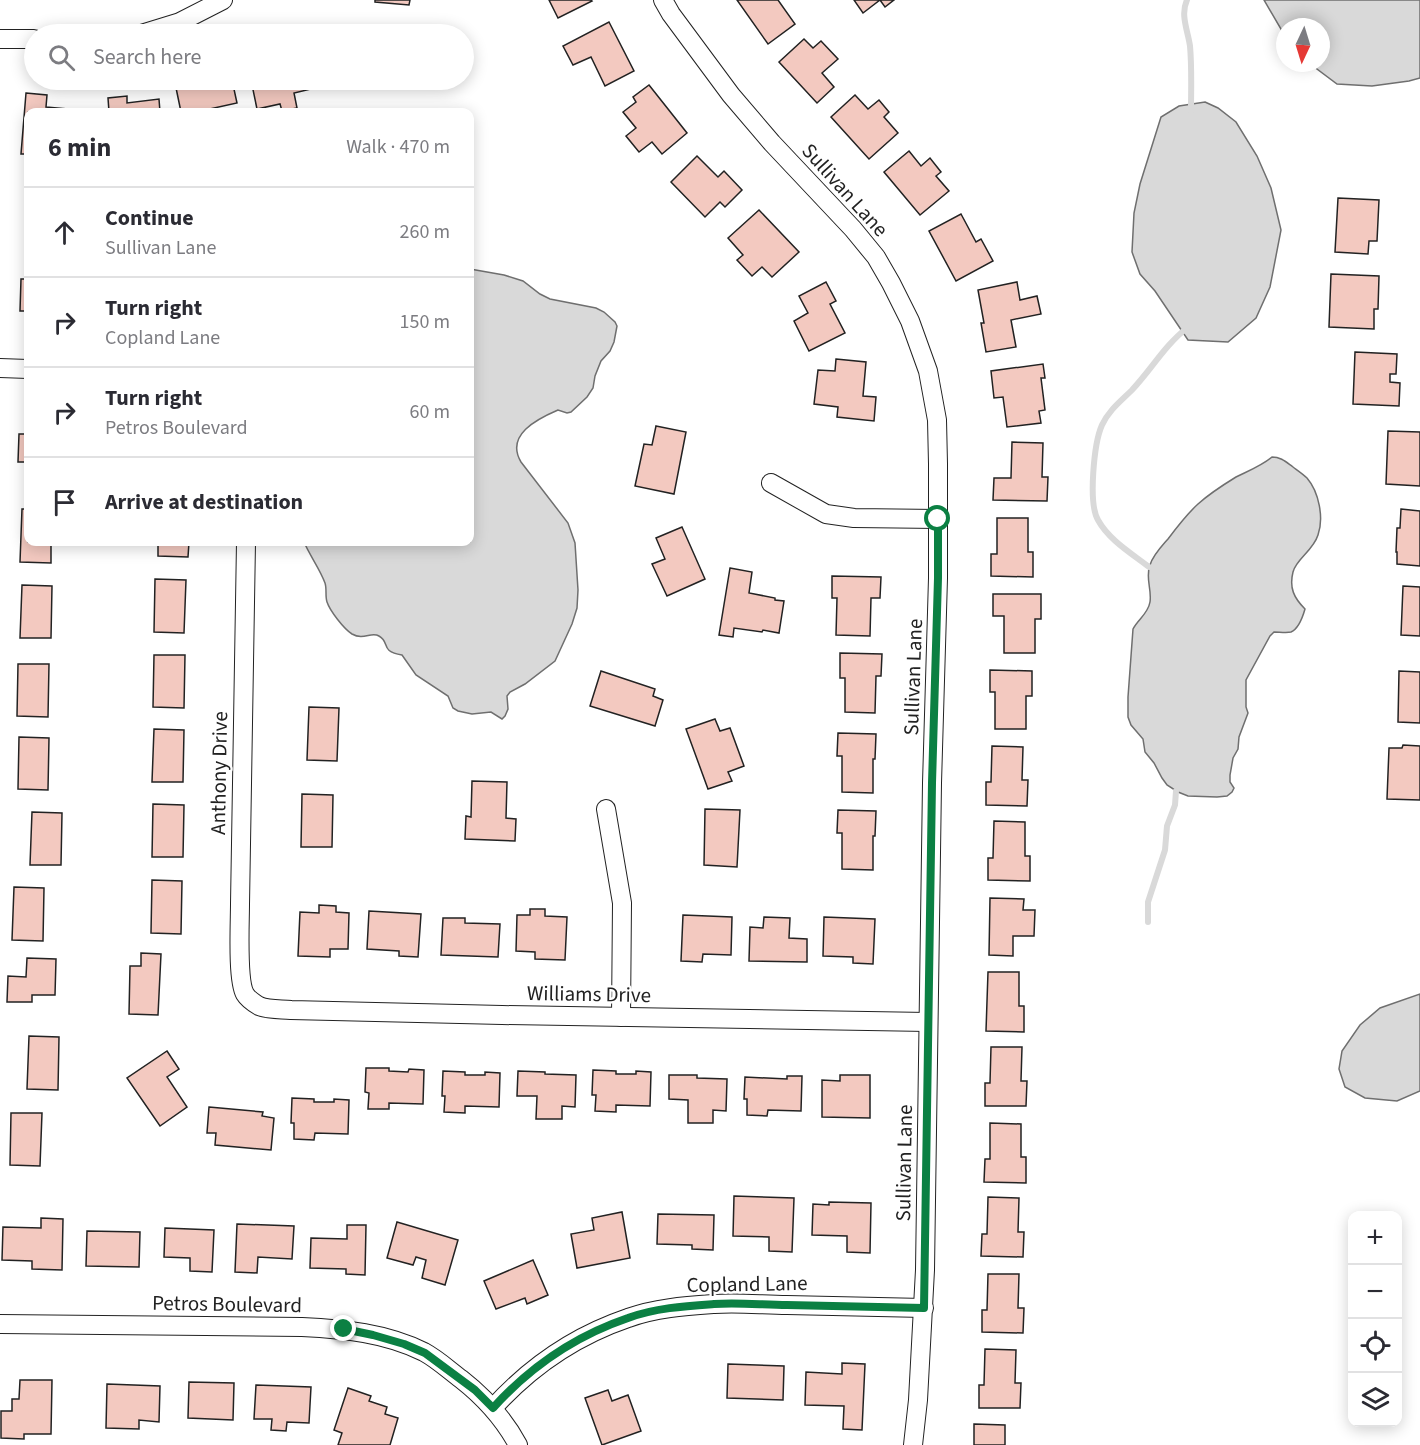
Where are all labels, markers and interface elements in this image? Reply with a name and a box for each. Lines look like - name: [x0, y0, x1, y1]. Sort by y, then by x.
- north arrow: [1276, 18, 1330, 72]
- search box: [24, 24, 474, 90]
- icon: search: [45, 41, 78, 74]
- text: Search here: [93, 41, 201, 73]
- text: 6 min: [48, 129, 111, 166]
- text: Walk · 470 m: [346, 133, 450, 161]
- street label: Sullivan Lane: [795, 137, 895, 243]
- text: Continue: [105, 202, 194, 234]
- icon: ahead: [48, 216, 81, 249]
- text: 260 m: [400, 218, 450, 246]
- text: Sullivan Lane: [105, 234, 216, 262]
- text: Turn right: [105, 292, 202, 324]
- icon: right: [48, 306, 81, 339]
- text: 150 m: [400, 308, 450, 336]
- text: Copland Lane: [105, 324, 220, 352]
- text: Turn right: [105, 382, 202, 414]
- icon: right: [48, 396, 81, 429]
- text: 60 m: [410, 398, 450, 426]
- text: Petros Boulevard: [105, 414, 248, 442]
- icon: arrive: [48, 486, 81, 519]
- text: Arrive at destination: [105, 486, 303, 518]
- route start: [924, 505, 950, 531]
- street label: Sullivan Lane: [896, 618, 930, 736]
- street label: Anthony Drive: [203, 711, 235, 835]
- street label: Williams Drive: [527, 978, 651, 1010]
- street label: Sullivan Lane: [888, 1104, 920, 1222]
- map controls: [1348, 1211, 1402, 1427]
- button: +: [1348, 1211, 1402, 1265]
- button: −: [1348, 1265, 1402, 1319]
- street label: Copland Lane: [686, 1268, 808, 1300]
- street label: Petros Boulevard: [152, 1288, 302, 1320]
- route end: [330, 1315, 356, 1341]
- button: locate: [1348, 1319, 1402, 1373]
- button: layers: [1348, 1373, 1402, 1427]

